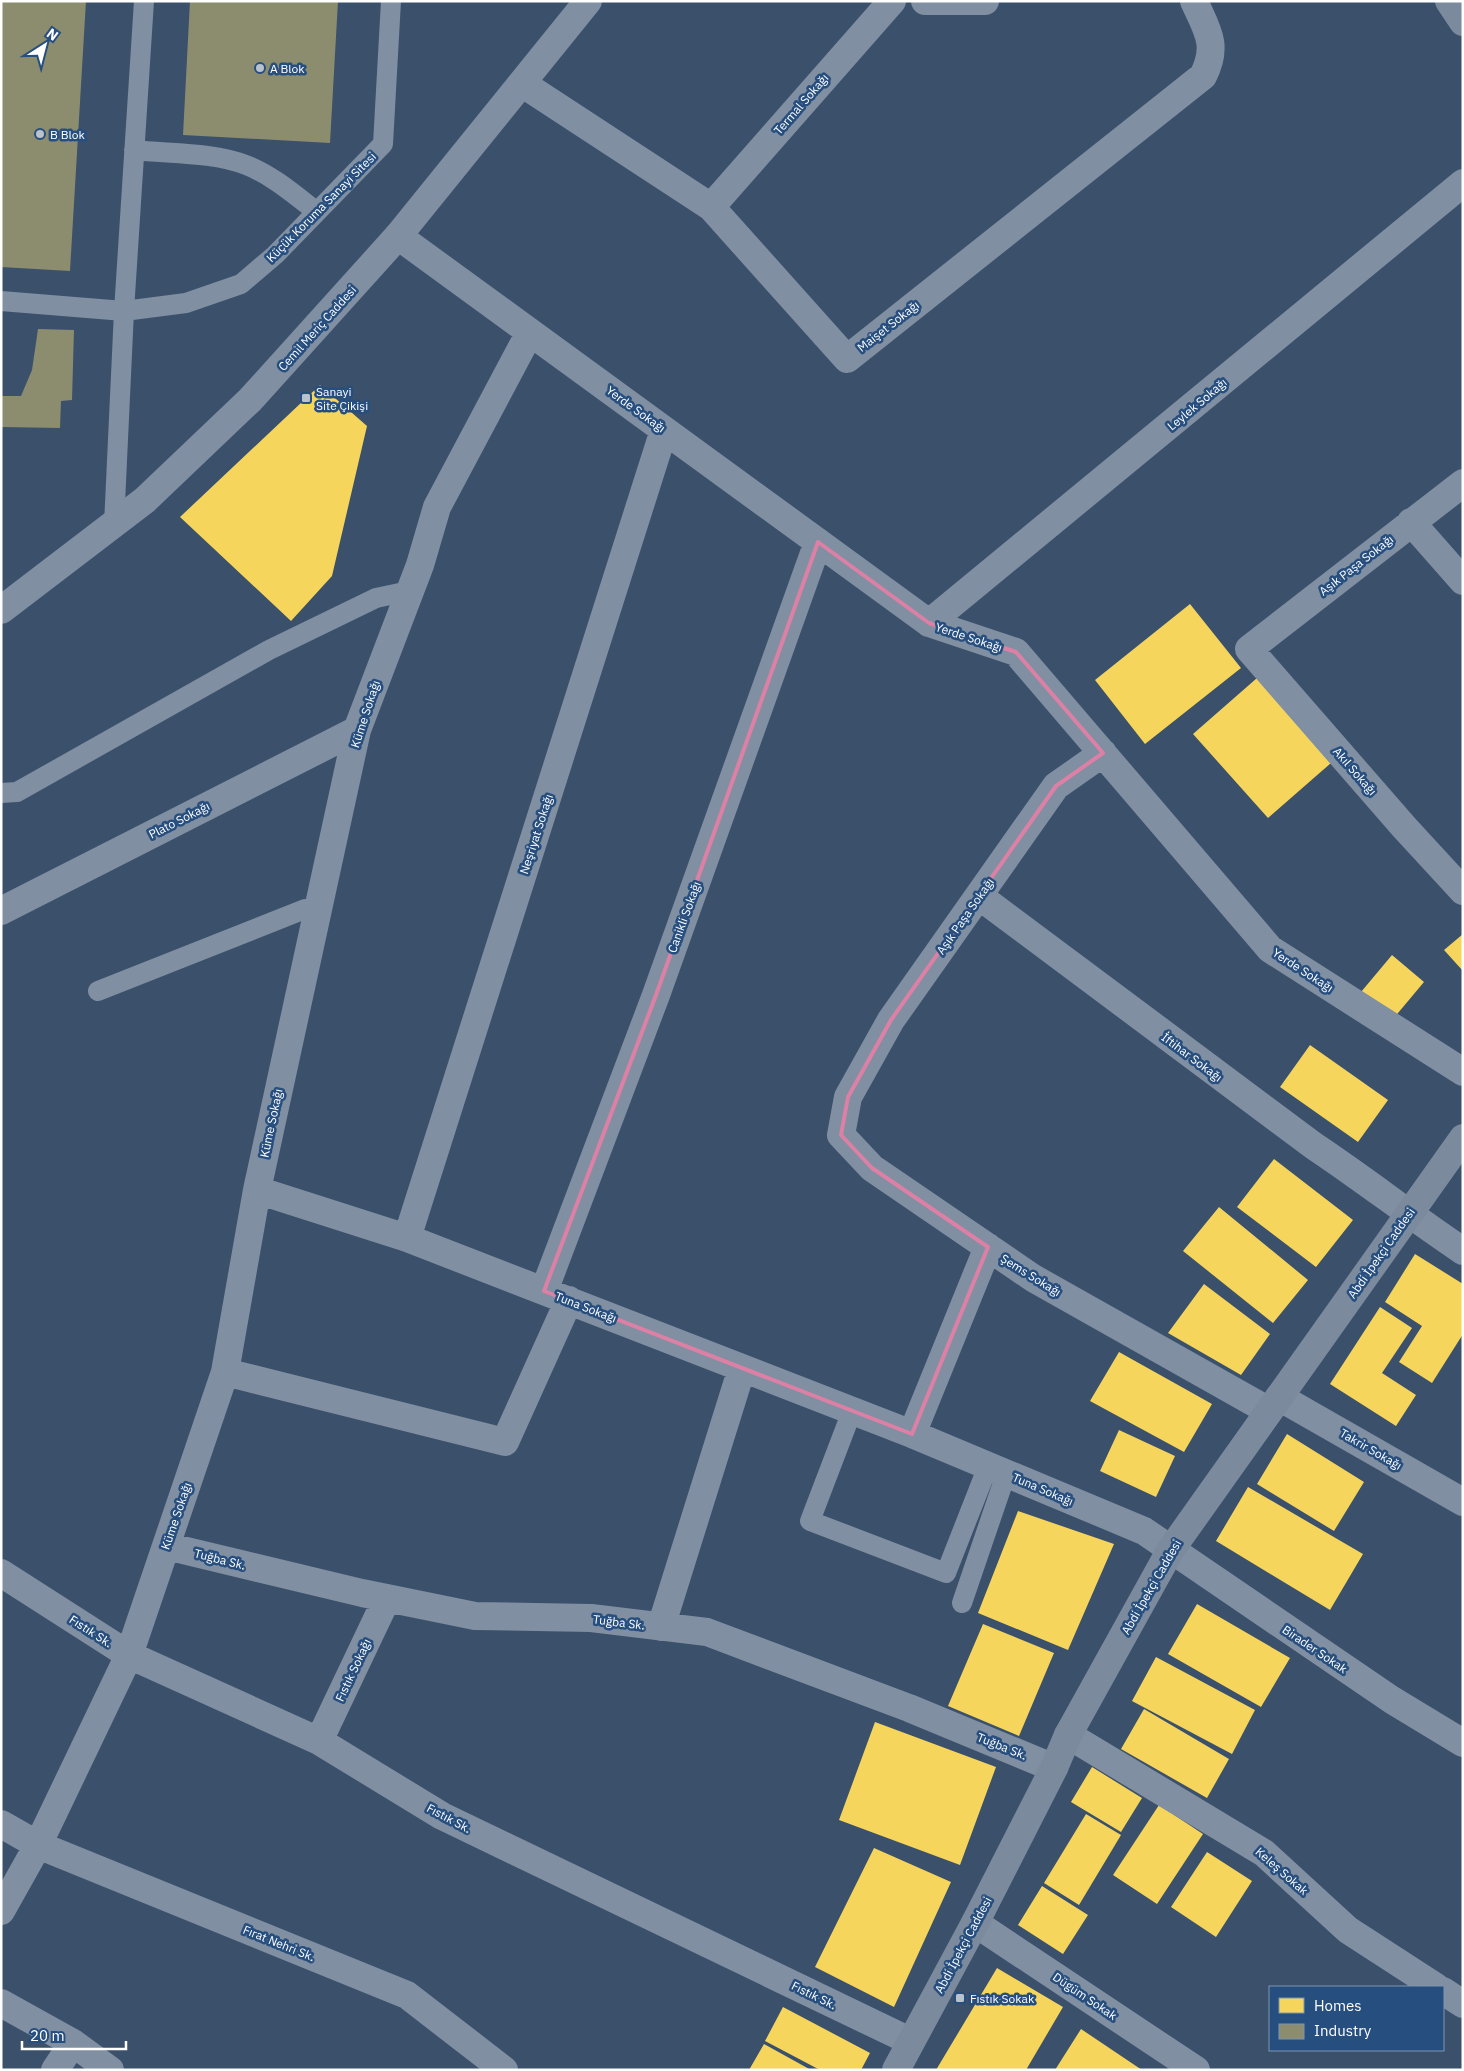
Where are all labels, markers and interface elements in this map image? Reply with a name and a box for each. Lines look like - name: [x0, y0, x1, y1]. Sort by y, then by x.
- north arrow: [20, 20, 70, 70]
- text: N: [43, 24, 62, 45]
- place label: A Blok: [270, 61, 305, 76]
- marker: A Blok: [254, 62, 266, 74]
- street label: Termal Sokağı: [770, 70, 832, 138]
- place label: B Blok: [50, 127, 85, 142]
- marker: B Blok: [34, 128, 46, 140]
- street label: Küçük Koruma Sanayi Sitesi: [263, 149, 379, 265]
- street label: Cemil Meriç Caddesi: [275, 282, 359, 374]
- street label: Maişet Sokağı: [854, 297, 922, 355]
- street label: Leylek Sokağı: [1164, 375, 1230, 433]
- street label: Yerde Sokağı: [603, 382, 669, 436]
- place label: Sanayi Site Çikişi: [316, 384, 368, 413]
- marker: Sanayi Site Çikişi: [300, 392, 312, 404]
- street label: Aşık Paşa Sokağı: [1316, 531, 1396, 599]
- street label: Yerde Sokağı: [934, 619, 1004, 655]
- street label: Küme Sokağı: [347, 678, 383, 750]
- street label: Akıl Sokağı: [1330, 744, 1380, 798]
- street label: Neşriyat Sokağı: [516, 792, 556, 876]
- street label: Plato Sokağı: [146, 798, 212, 842]
- street label: Aşık Paşa Sokağı: [933, 875, 997, 957]
- street label: Canikli Sokağı: [664, 879, 704, 955]
- street label: Yerde Sokağı: [1270, 945, 1336, 995]
- street label: İftihar Sokağı: [1159, 1029, 1225, 1085]
- street label: Küme Sokağı: [256, 1087, 286, 1159]
- street label: Abdi İpekçi Caddesi: [1344, 1205, 1418, 1301]
- street label: Şems Sokağı: [998, 1251, 1064, 1299]
- street label: Tuna Sokağı: [553, 1288, 619, 1326]
- street label: Takrir Sokağı: [1337, 1425, 1405, 1473]
- street label: Tuna Sokağı: [1010, 1469, 1076, 1509]
- street label: Küme Sokağı: [158, 1480, 194, 1552]
- street label: Abdi İpekçi Caddesi: [1118, 1537, 1184, 1637]
- street label: Tuğba Sk.: [193, 1545, 247, 1573]
- street label: Tuğba Sk.: [592, 1611, 646, 1633]
- street label: Fıstık Sk.: [67, 1612, 115, 1650]
- street label: Birader Sokak: [1280, 1622, 1351, 1677]
- street label: Fıstık Sokağı: [332, 1636, 374, 1704]
- street label: Tuğba Sk.: [975, 1729, 1029, 1763]
- street label: Fıstık Sk.: [424, 1800, 474, 1836]
- street label: Keleş Sokak: [1253, 1844, 1312, 1898]
- street label: Abdi İpekçi Caddesi: [931, 1894, 995, 1996]
- street label: Fırat Nehri Sk.: [241, 1922, 317, 1964]
- street label: Dügüm Sokak: [1050, 1969, 1120, 2023]
- street label: Fıstık Sk.: [789, 1978, 839, 2012]
- legend: [1269, 1986, 1444, 2051]
- place label: Fıstık Sokak: [970, 1991, 1035, 2006]
- marker: Fıstık Sokak: [954, 1992, 966, 2004]
- text: Homes: [1314, 1996, 1362, 2015]
- scale bar: [22, 2018, 126, 2050]
- text: Industry: [1314, 2021, 1372, 2040]
- text: 20 m: [30, 2026, 65, 2045]

